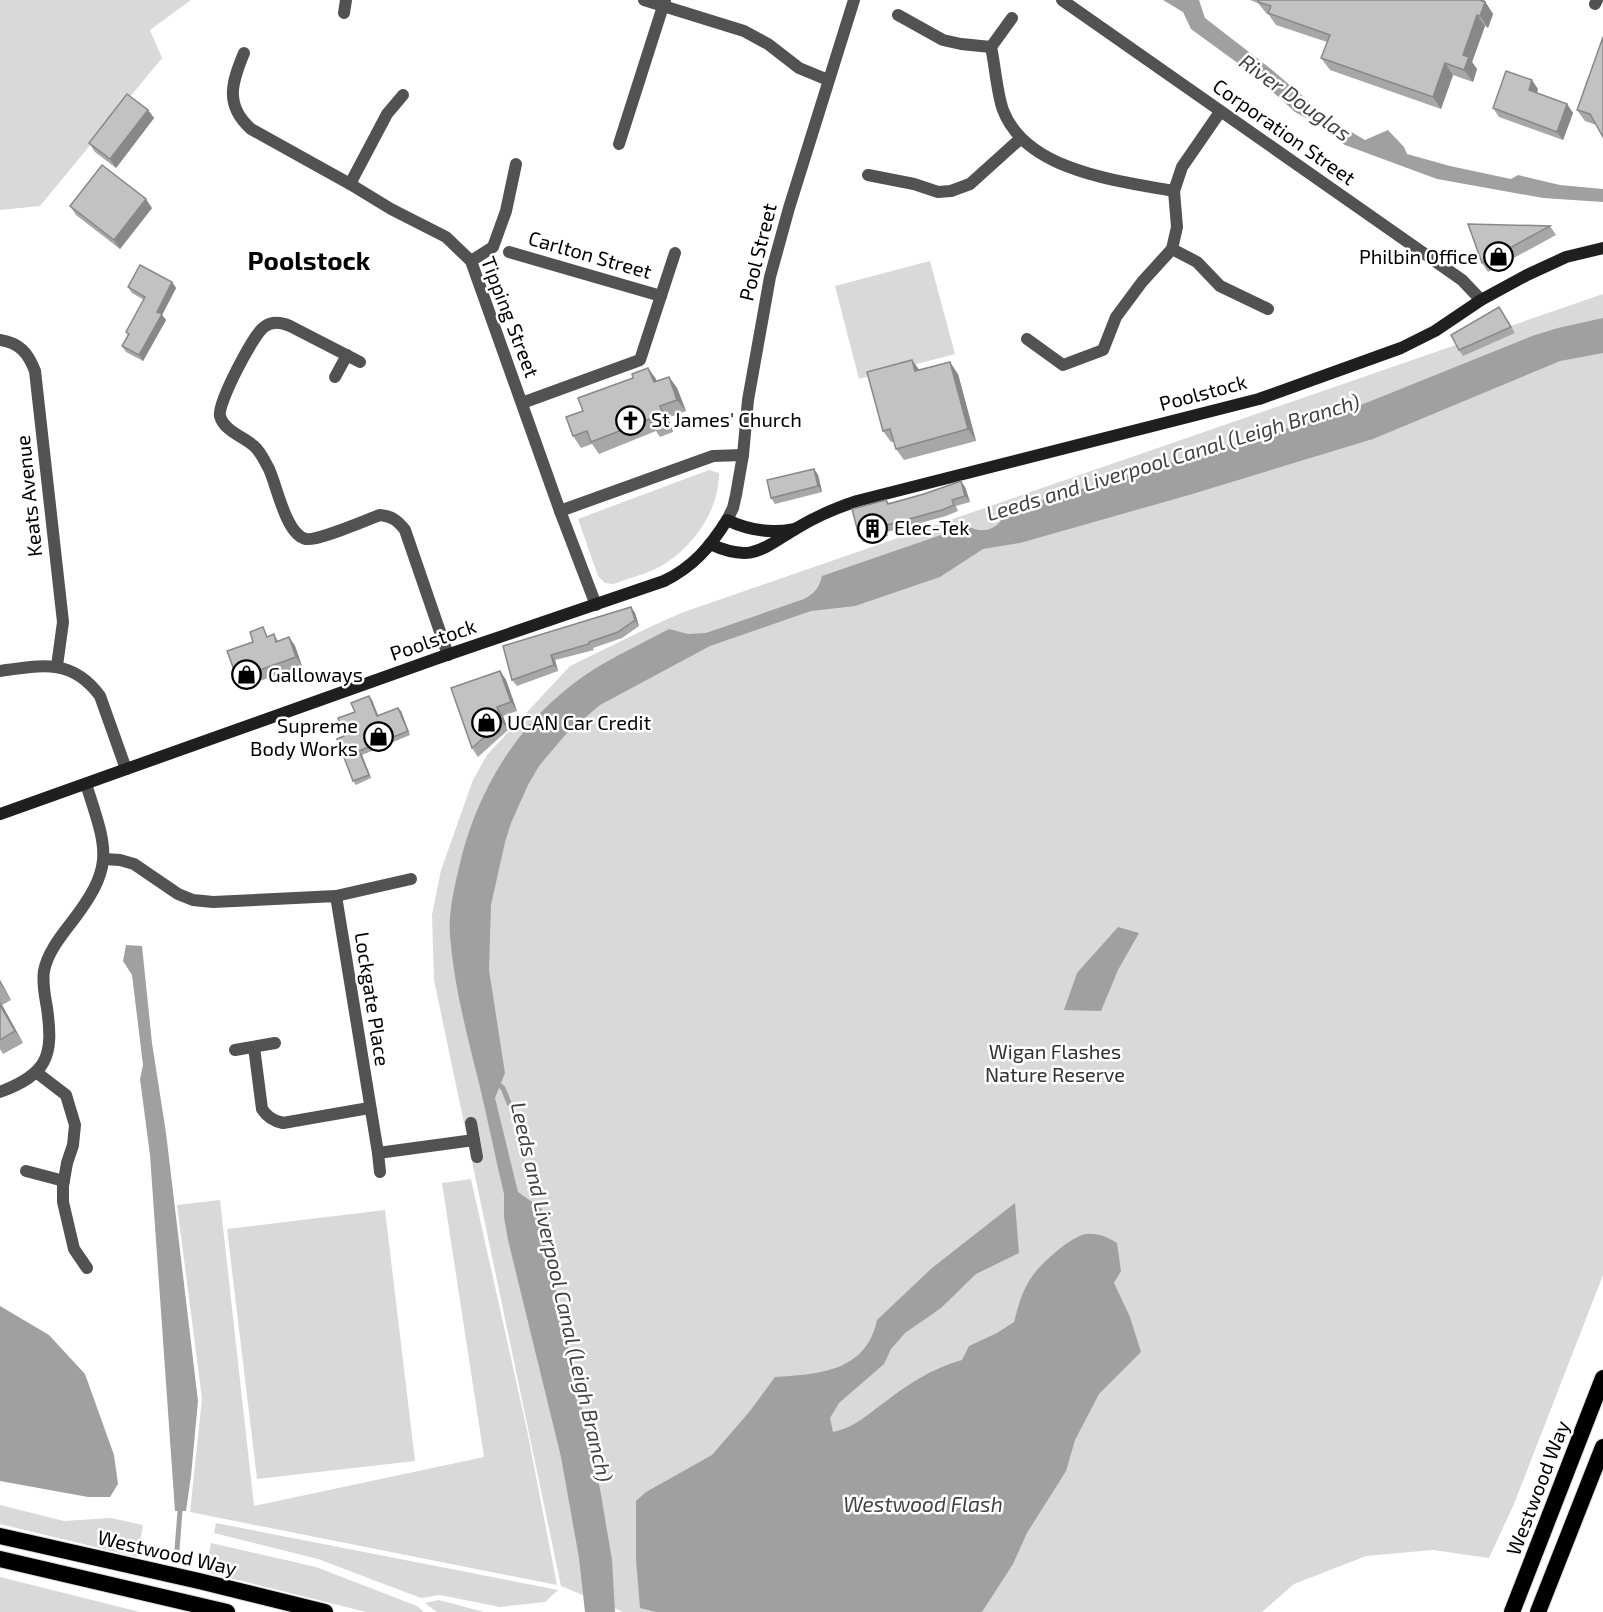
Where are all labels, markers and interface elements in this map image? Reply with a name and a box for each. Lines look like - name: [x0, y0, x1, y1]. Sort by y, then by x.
- water label: River Douglas: [1235, 48, 1357, 146]
- street label: Corporation Street: [1209, 73, 1361, 190]
- street label: Pool Street: [733, 200, 781, 303]
- street label: Carlton Street: [526, 225, 655, 283]
- shop icon: Philbin Office: [1483, 241, 1515, 273]
- district label: Poolstock: [248, 244, 371, 275]
- place label: Philbin Office: [1359, 244, 1478, 268]
- street label: Tipping Street: [477, 253, 545, 381]
- street label: Poolstock: [1156, 369, 1249, 415]
- water label: Leeds and Liverpool Canal (Leigh Branch): [983, 388, 1363, 525]
- church icon: St James' Church: [614, 404, 646, 436]
- place label: St James' Church: [651, 407, 802, 431]
- street label: Keats Avenue: [10, 434, 46, 558]
- building icon: Elec-Tek: [857, 512, 889, 544]
- place label: Elec-Tek: [894, 515, 969, 539]
- street label: Poolstock: [386, 613, 479, 665]
- shop icon: Galloways: [231, 659, 263, 691]
- place label: Galloways: [268, 662, 363, 686]
- shop icon: UCAN Car Credit: [470, 707, 502, 739]
- place label: UCAN Car Credit: [507, 710, 651, 734]
- place label: Supreme Body Works: [250, 713, 358, 760]
- shop icon: Supreme Body Works: [363, 721, 395, 753]
- street label: Lockgate Place: [351, 930, 395, 1068]
- park label: Wigan Flashes Nature Reserve: [985, 1039, 1125, 1086]
- water label: Leeds and Liverpool Canal (Leigh Branch): [506, 1099, 619, 1485]
- street label: Westwood Way: [1500, 1417, 1574, 1558]
- water label: Westwood Flash: [843, 1491, 1003, 1516]
- street label: Westwood Way: [95, 1524, 240, 1580]

